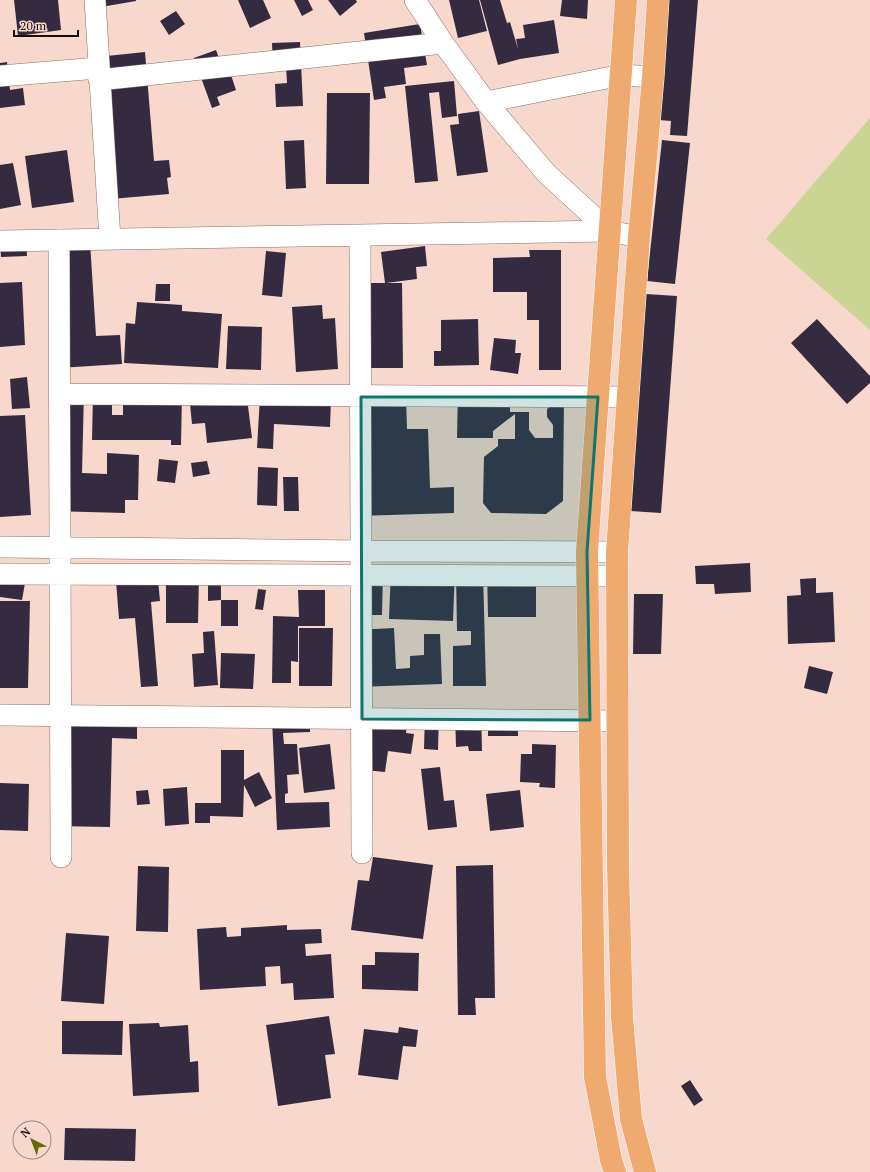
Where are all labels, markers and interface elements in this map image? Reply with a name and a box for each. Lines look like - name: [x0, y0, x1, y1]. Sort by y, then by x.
- scale bar: [14, 12, 78, 38]
- text: 20 m: [20, 18, 47, 33]
- north arrow: [12, 1120, 52, 1160]
- text: N: [18, 1124, 34, 1141]

